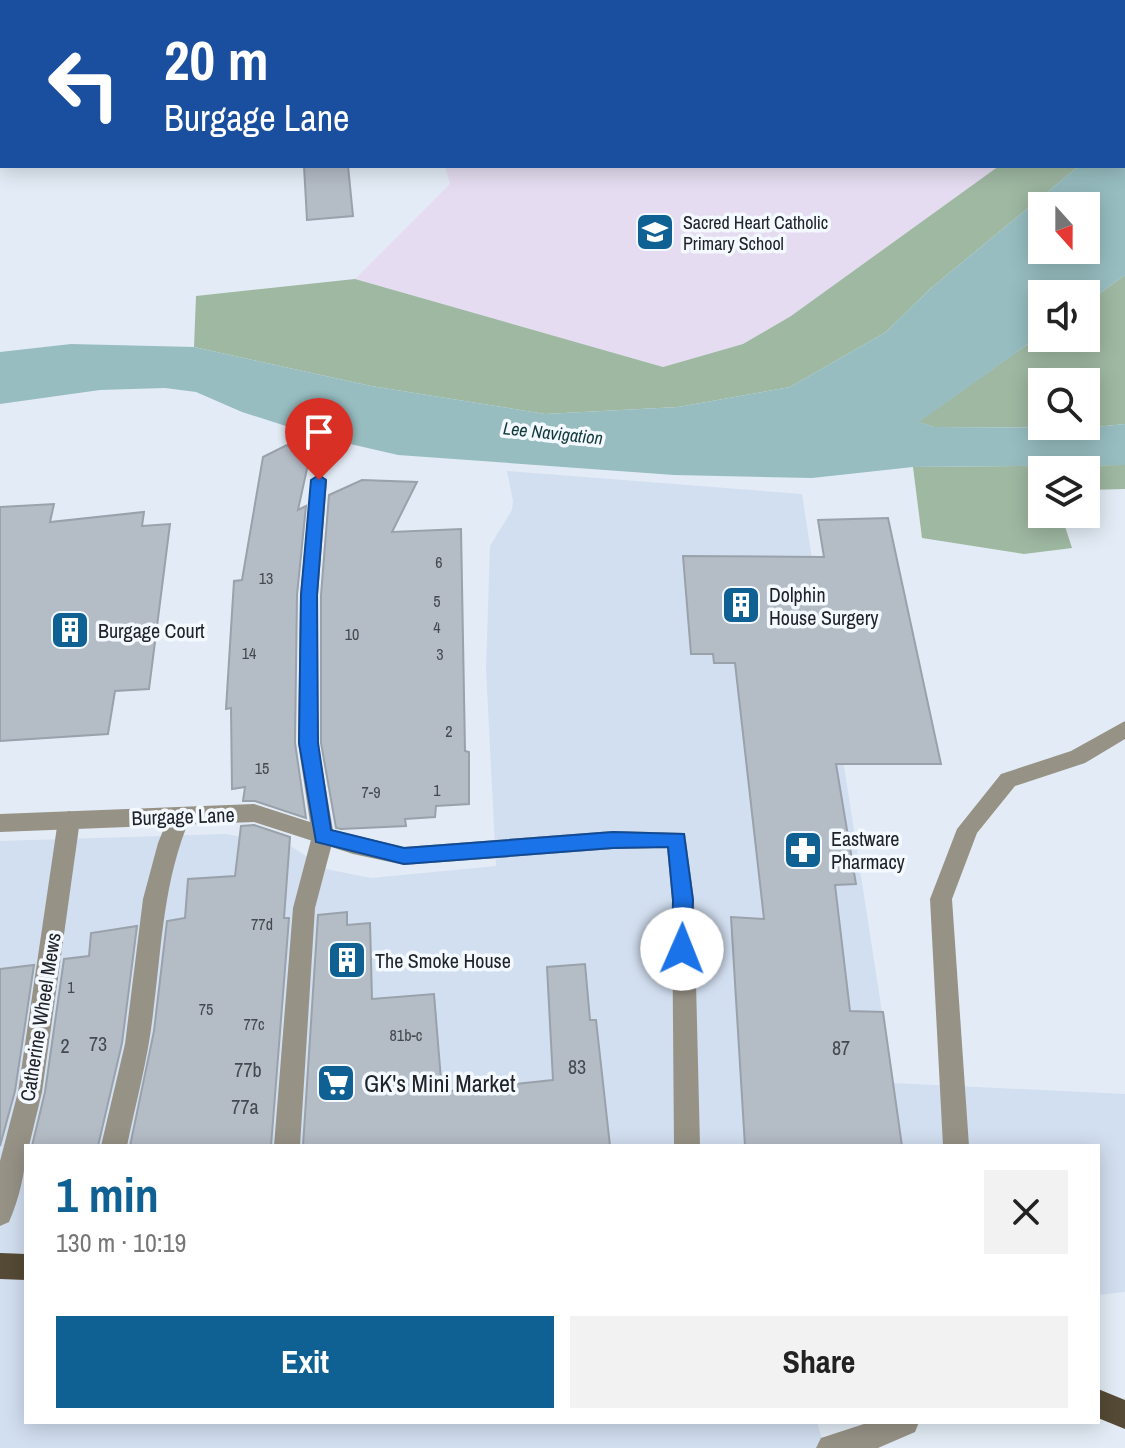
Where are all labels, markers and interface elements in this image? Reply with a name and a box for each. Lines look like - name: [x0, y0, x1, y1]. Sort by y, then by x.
- text: 20 m: [164, 22, 269, 97]
- icon: left: [32, 32, 136, 136]
- text: Burgage Lane: [164, 94, 349, 142]
- north arrow: [1028, 192, 1100, 264]
- map controls: [1028, 192, 1100, 528]
- place label: Sacred Heart Catholic Primary School: [683, 210, 828, 256]
- school or university icon: Sacred Heart Catholic Primary School: [634, 211, 676, 253]
- button: sound: [1028, 280, 1100, 352]
- button: search: [1028, 368, 1100, 440]
- pin: [285, 398, 353, 480]
- icon: arrive: [297, 410, 341, 454]
- water label: Lee Navigation: [502, 415, 604, 451]
- button: layers: [1028, 456, 1100, 528]
- house number: 6: [435, 551, 443, 573]
- house number: 13: [259, 567, 273, 589]
- place label: Dolphin House Surgery: [769, 581, 879, 631]
- building icon: Dolphin House Surgery: [720, 584, 762, 626]
- house number: 5: [433, 590, 441, 612]
- building icon: Burgage Court: [49, 609, 91, 651]
- house number: 4: [433, 616, 441, 638]
- place label: Burgage Court: [98, 617, 205, 644]
- house number: 10: [345, 623, 359, 645]
- house number: 14: [242, 642, 256, 664]
- house number: 3: [436, 643, 444, 665]
- house number: 2: [445, 720, 453, 742]
- house number: 15: [255, 757, 269, 779]
- house number: 1: [433, 779, 441, 801]
- house number: 7-9: [362, 781, 380, 803]
- street label: Burgage Lane: [131, 801, 235, 831]
- place label: Eastware Pharmacy: [831, 825, 906, 875]
- pharmacy icon: Eastware Pharmacy: [782, 829, 824, 871]
- position arrow: [640, 907, 724, 991]
- house number: 77d: [251, 913, 273, 935]
- street label: Catherine Wheel Mews: [13, 931, 67, 1103]
- building icon: The Smoke House: [326, 939, 368, 981]
- place label: The Smoke House: [375, 947, 511, 974]
- house number: 1: [67, 976, 75, 998]
- house number: 75: [199, 998, 213, 1020]
- house number: 77c: [243, 1013, 265, 1035]
- house number: 81b-c: [390, 1024, 423, 1046]
- house number: 73: [89, 1030, 107, 1057]
- house number: 2: [60, 1032, 70, 1059]
- house number: 87: [832, 1034, 850, 1061]
- house number: 83: [568, 1053, 586, 1080]
- house number: 77b: [234, 1056, 262, 1083]
- supermarket icon: GK's Mini Market: [315, 1062, 357, 1104]
- place label: GK's Mini Market: [364, 1067, 516, 1099]
- house number: 77a: [231, 1093, 259, 1120]
- text: 1 min: [56, 1162, 159, 1227]
- button: close: [984, 1170, 1068, 1254]
- text: 130 m · 10:19: [56, 1225, 186, 1260]
- button: Exit: [56, 1316, 554, 1408]
- button: Share: [570, 1316, 1068, 1408]

